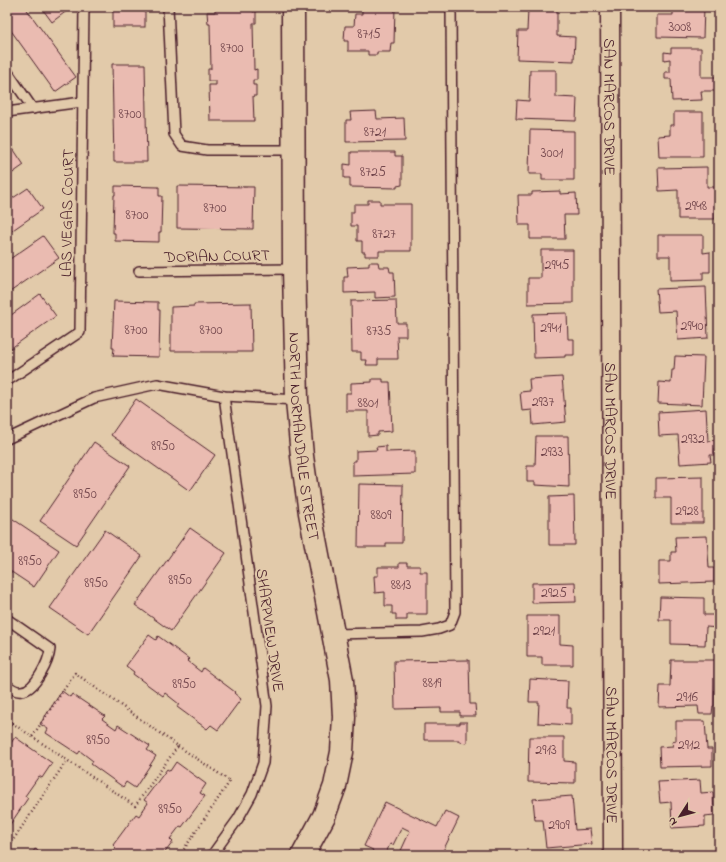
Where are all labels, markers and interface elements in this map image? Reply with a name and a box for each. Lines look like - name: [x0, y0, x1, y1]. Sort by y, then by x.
- house number: 3008: [668, 17, 692, 38]
- house number: 8715: [357, 24, 381, 45]
- house number: 8700: [220, 38, 244, 59]
- street label: SAN MARCOS DRIVE: [596, 38, 621, 176]
- house number: 8700: [118, 104, 142, 125]
- house number: 8721: [364, 122, 387, 143]
- house number: 3001: [541, 143, 564, 164]
- street label: LAS VEGAS COURT: [55, 149, 81, 277]
- house number: 8725: [360, 162, 386, 183]
- house number: 2948: [685, 196, 707, 217]
- house number: 8700: [203, 198, 227, 219]
- house number: 8700: [125, 205, 149, 226]
- house number: 8727: [372, 224, 396, 245]
- street label: DORIAN COURT: [163, 244, 270, 270]
- house number: 2945: [545, 255, 569, 276]
- house number: 2940: [681, 316, 704, 337]
- house number: 2941: [540, 318, 562, 339]
- house number: 8700: [124, 320, 148, 341]
- house number: 8700: [199, 320, 223, 341]
- house number: 8735: [367, 321, 391, 342]
- street label: NORTH NORMANDALE STREET: [281, 332, 325, 543]
- street label: SAN MARCOS DRIVE: [597, 362, 622, 500]
- house number: 2937: [532, 392, 555, 413]
- house number: 8801: [358, 393, 379, 414]
- house number: 2932: [681, 429, 705, 450]
- house number: 8950: [151, 436, 175, 457]
- house number: 2933: [541, 442, 564, 463]
- house number: 8950: [73, 484, 97, 505]
- house number: 2928: [675, 501, 699, 522]
- house number: 8809: [371, 505, 392, 526]
- house number: 8950: [18, 551, 42, 572]
- street label: SHARPVIEW DRIVE: [248, 567, 290, 694]
- house number: 8950: [168, 570, 192, 591]
- house number: 8950: [84, 573, 108, 594]
- house number: 8813: [391, 575, 412, 596]
- house number: 2925: [541, 583, 567, 604]
- house number: 2921: [533, 621, 556, 642]
- house number: 8819: [422, 673, 442, 694]
- house number: 8950: [172, 674, 196, 695]
- street label: SAN MARCOS DRIVE: [598, 686, 623, 824]
- house number: 2916: [676, 687, 698, 708]
- house number: 8950: [86, 730, 110, 751]
- house number: 2912: [678, 735, 700, 756]
- house number: 2913: [535, 740, 557, 761]
- north arrow: [660, 796, 700, 836]
- house number: 8950: [158, 799, 182, 820]
- text: N: [664, 814, 681, 829]
- house number: 2909: [548, 815, 571, 836]

